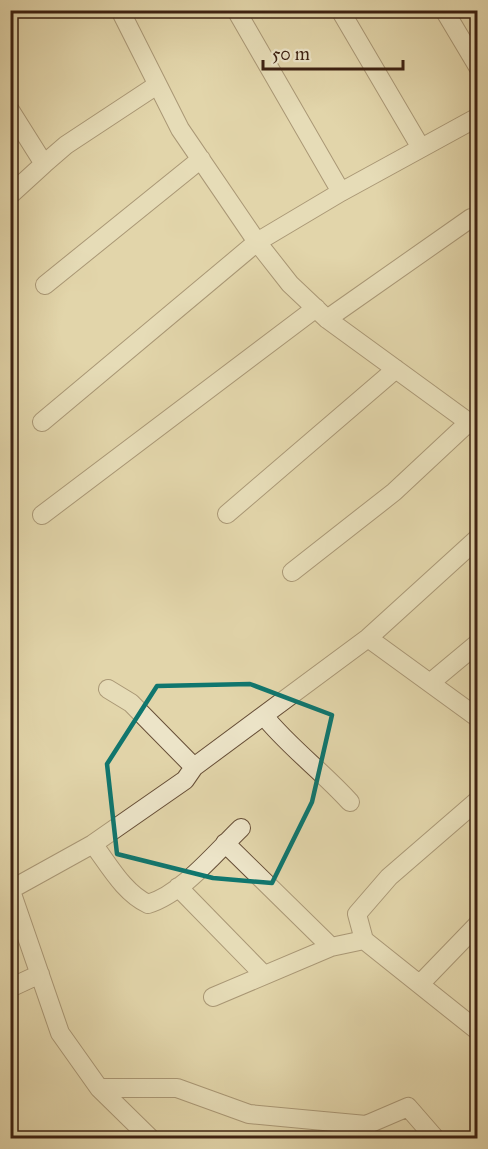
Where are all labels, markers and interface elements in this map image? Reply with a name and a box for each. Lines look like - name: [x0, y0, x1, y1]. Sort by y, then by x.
- scale bar: [263, 33, 402, 71]
- text: 50 m: [272, 43, 310, 65]

